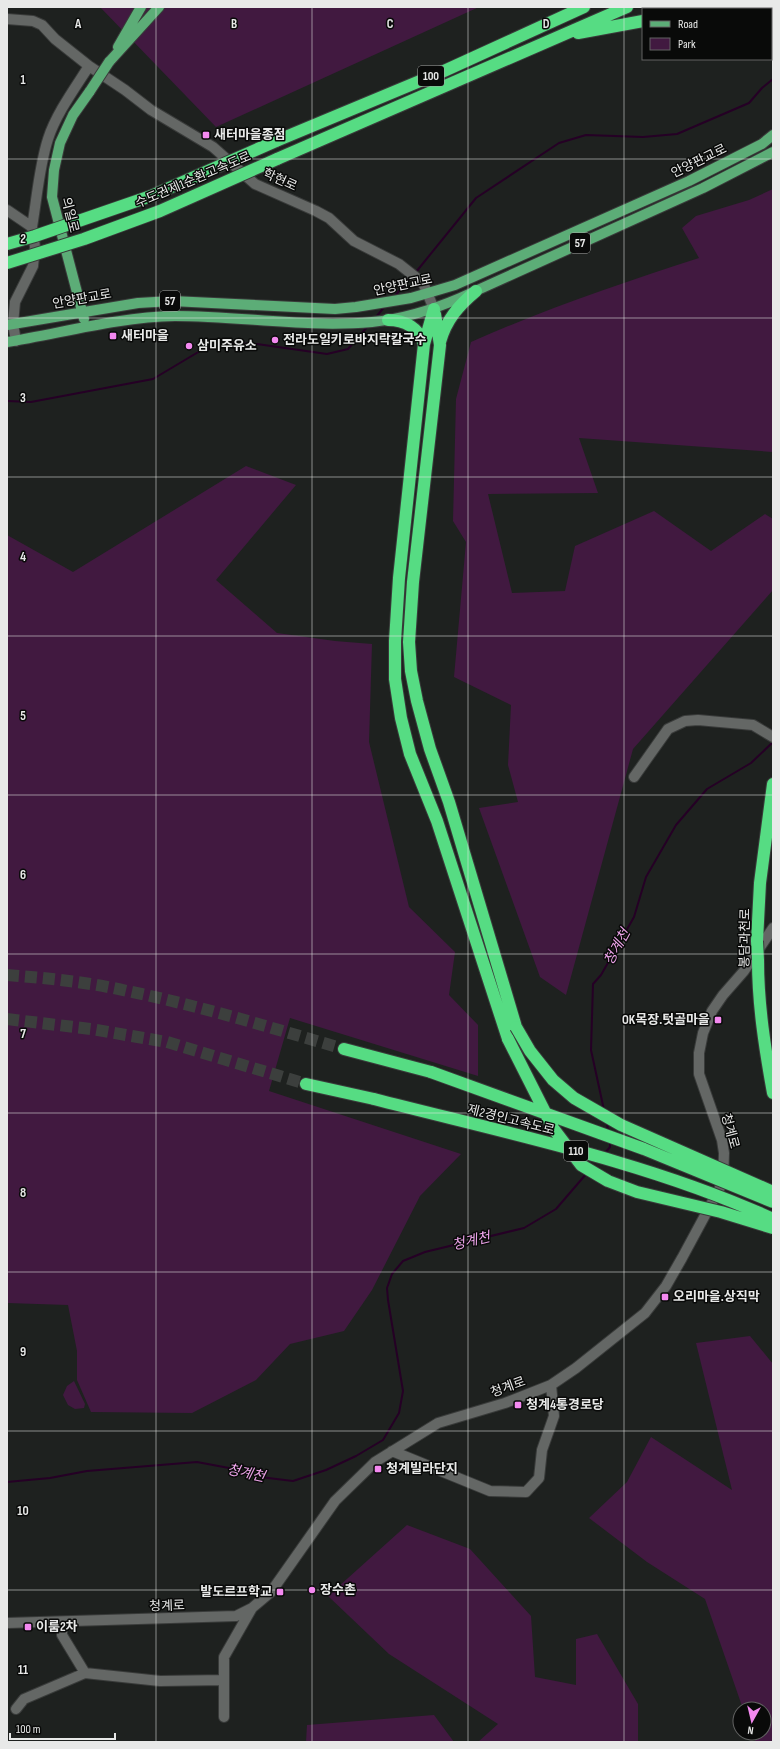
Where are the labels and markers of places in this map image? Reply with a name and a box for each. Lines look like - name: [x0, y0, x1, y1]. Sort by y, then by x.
- place label: 새터마을종점: [214, 127, 286, 143]
- marker: 새터마을종점: [201, 130, 211, 140]
- place label: 새터마을: [121, 328, 169, 344]
- marker: 새터마을: [108, 331, 118, 341]
- place label: 전라도일키로바지락칼국수: [283, 332, 427, 348]
- marker: 전라도일키로바지락칼국수: [270, 335, 280, 345]
- place label: 삼미주유소: [197, 338, 257, 354]
- marker: 삼미주유소: [184, 341, 194, 351]
- place label: OK목장.텃골마을: [622, 1012, 710, 1028]
- marker: OK목장.텃골마을: [713, 1015, 723, 1025]
- place label: 오리마을.상직막: [673, 1289, 760, 1305]
- marker: 오리마을.상직막: [660, 1292, 670, 1302]
- place label: 청계4통경로당: [526, 1397, 604, 1413]
- marker: 청계4통경로당: [513, 1400, 523, 1410]
- place label: 청계빌라단지: [386, 1461, 458, 1477]
- marker: 청계빌라단지: [373, 1464, 383, 1474]
- place label: 장수촌: [320, 1582, 356, 1598]
- place label: 발도르프학교: [200, 1584, 272, 1600]
- marker: 장수촌: [307, 1585, 317, 1595]
- marker: 발도르프학교: [275, 1587, 285, 1597]
- place label: 이룸2차: [36, 1619, 78, 1635]
- marker: 이룸2차: [23, 1622, 33, 1632]

